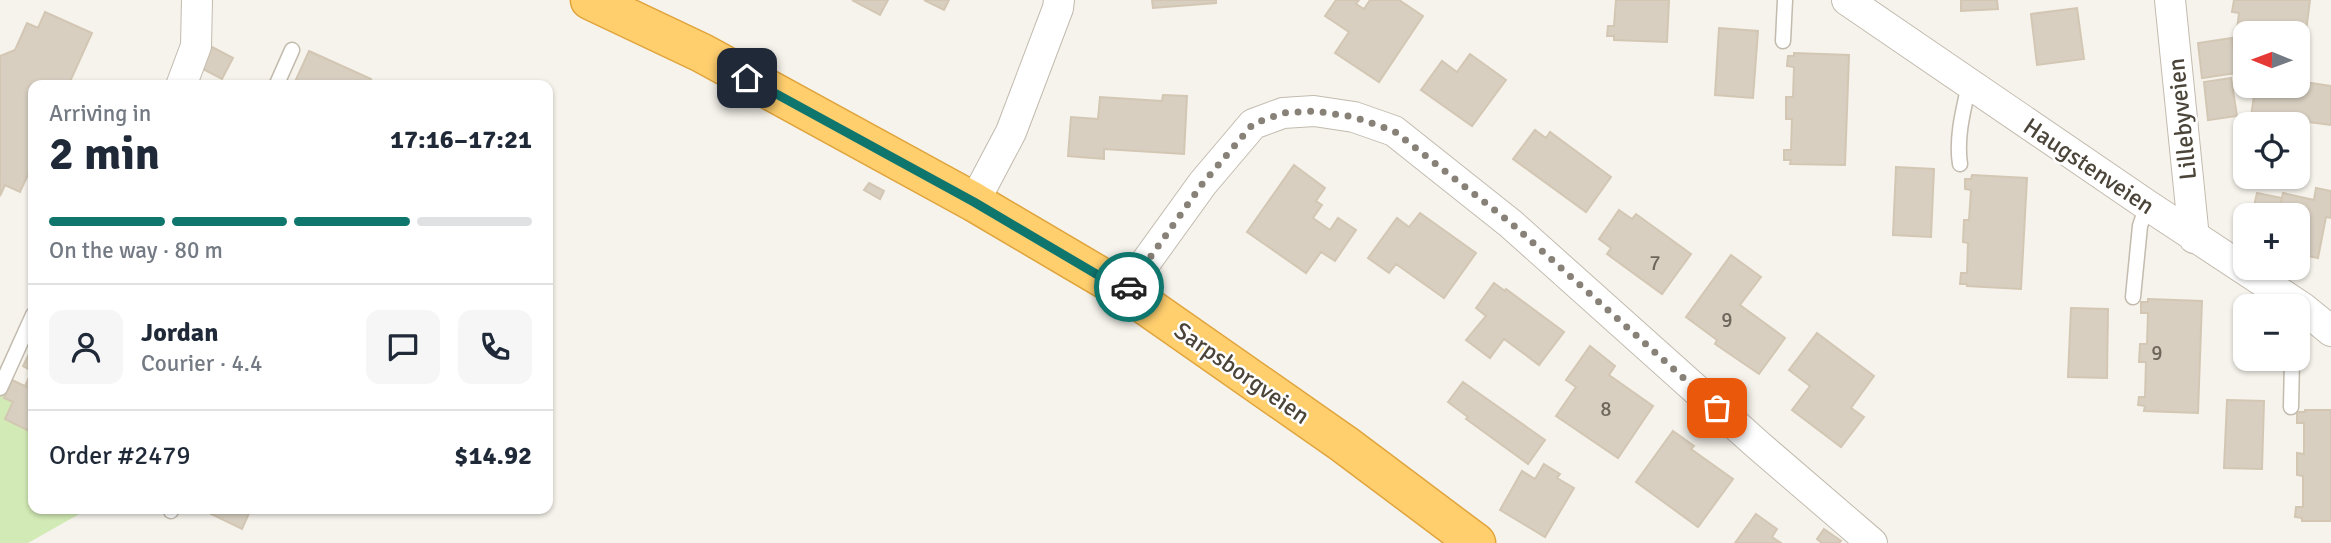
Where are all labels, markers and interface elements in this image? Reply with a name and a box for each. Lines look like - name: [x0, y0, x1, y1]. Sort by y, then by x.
- north arrow: [2233, 21, 2310, 98]
- map controls: [2233, 21, 2310, 371]
- pin: [717, 48, 777, 108]
- street label: Lillebyveien: [2161, 57, 2203, 181]
- icon: home: [728, 59, 766, 97]
- text: Arriving in: [49, 99, 151, 128]
- street label: Haugstenveien: [2018, 111, 2160, 221]
- button: locate: [2233, 112, 2310, 189]
- text: 17:16–17:21: [390, 124, 532, 156]
- text: 2 min: [49, 126, 160, 182]
- button: +: [2233, 203, 2310, 280]
- text: On the way · 80 m: [49, 236, 223, 265]
- house number: 7: [1649, 250, 1661, 276]
- courier: [1094, 252, 1164, 322]
- icon: car: [1110, 268, 1148, 306]
- button: −: [2233, 294, 2310, 371]
- house number: 9: [1721, 307, 1733, 333]
- button: person: [49, 310, 123, 384]
- button: chat: [366, 310, 440, 384]
- button: phone: [458, 310, 532, 384]
- street label: Sarpsborgveien: [1169, 315, 1315, 431]
- text: Jordan: [141, 317, 218, 349]
- house number: 9: [2151, 340, 2163, 366]
- text: Courier · 4.4: [141, 349, 262, 378]
- pin: [1687, 378, 1747, 438]
- icon: bag: [1698, 389, 1736, 427]
- house number: 8: [1600, 396, 1612, 422]
- text: Order #2479: [49, 440, 190, 472]
- text: $14.92: [454, 440, 532, 472]

